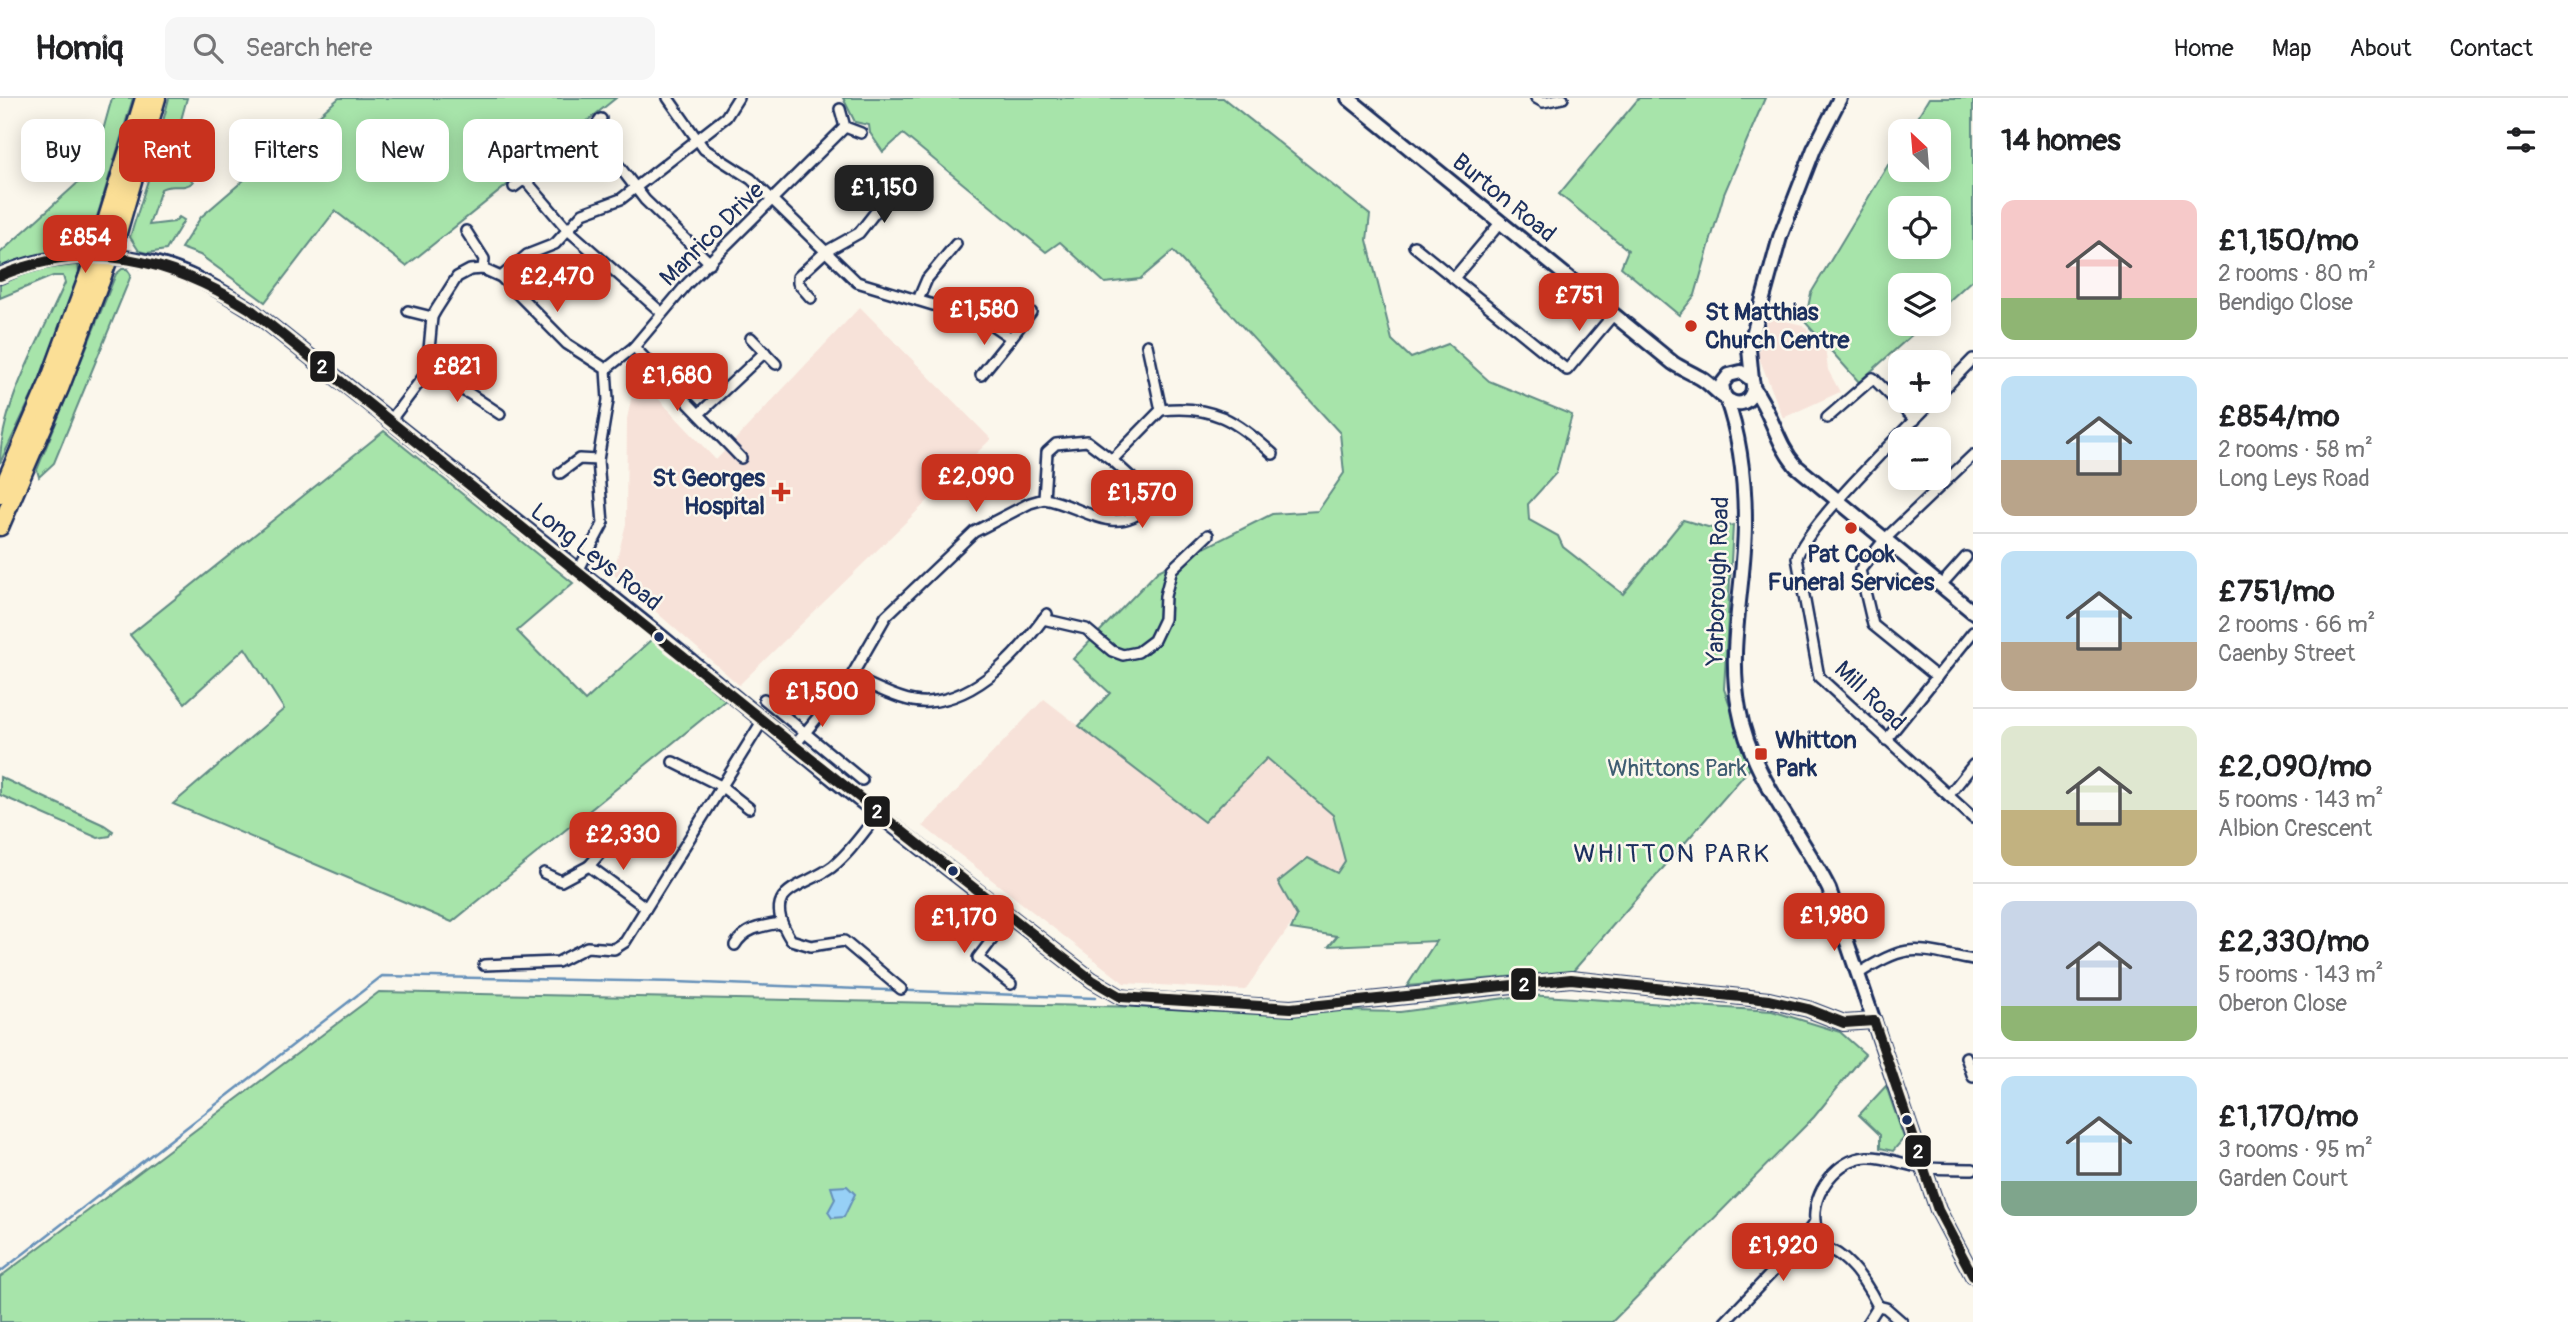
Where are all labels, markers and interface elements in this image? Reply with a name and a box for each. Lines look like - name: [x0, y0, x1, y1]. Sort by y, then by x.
- search box: [165, 17, 655, 80]
- text: Homiq: [35, 28, 123, 69]
- icon: search: [189, 29, 227, 67]
- text: Search here: [245, 32, 372, 64]
- text: Home: [2173, 34, 2234, 63]
- text: Map: [2272, 34, 2312, 63]
- text: About: [2350, 34, 2412, 63]
- text: Contact: [2450, 34, 2533, 63]
- chip: Buy: [21, 119, 105, 182]
- chip: Rent: [119, 119, 215, 182]
- chip: Filters: [229, 119, 342, 182]
- chip: New: [356, 119, 449, 182]
- chip: Apartment: [463, 119, 623, 182]
- north arrow: [1888, 119, 1951, 182]
- map controls: [1888, 119, 1951, 490]
- icon: filters: [2502, 121, 2540, 159]
- text: 14 homes: [2001, 122, 2121, 159]
- street label: Burton Road: [1446, 147, 1562, 249]
- pin: £1,150: [827, 166, 941, 225]
- text: £1,150: [851, 173, 917, 202]
- street label: Manrico Drive: [654, 176, 770, 292]
- button: locate: [1888, 196, 1951, 259]
- pin: £854: [44, 216, 126, 275]
- text: £1,150/mo: [2218, 222, 2359, 259]
- text: £854: [59, 223, 111, 252]
- icon: home: [2057, 228, 2141, 312]
- pin: £2,470: [500, 254, 614, 314]
- text: 2 rooms · 80 m²: [2218, 259, 2376, 288]
- text: £2,470: [520, 262, 594, 291]
- button: layers: [1888, 273, 1951, 336]
- pin: £751: [1538, 274, 1620, 333]
- text: £751: [1555, 281, 1603, 310]
- pin: £1,580: [927, 288, 1041, 347]
- text: Bendigo Close: [2218, 288, 2353, 317]
- text: £1,580: [949, 295, 1019, 324]
- place label: St Matthias Church Centre: [1705, 298, 1851, 355]
- marker: St Matthias Church Centre: [1683, 318, 1699, 334]
- pin: £821: [416, 344, 498, 404]
- line badge: 2: [309, 350, 336, 383]
- button: +: [1888, 350, 1951, 413]
- text: £821: [433, 352, 481, 381]
- pin: £1,680: [620, 354, 734, 413]
- text: 2: [317, 355, 328, 379]
- text: £1,680: [642, 361, 712, 390]
- text: £854/mo: [2218, 398, 2340, 435]
- icon: home: [2057, 404, 2141, 488]
- button: −: [1888, 427, 1951, 490]
- text: 2 rooms · 58 m²: [2218, 435, 2373, 464]
- pin: £2,090: [919, 454, 1033, 514]
- text: £2,090: [938, 462, 1014, 491]
- place label: St Georges Hospital: [652, 464, 765, 521]
- text: Long Leys Road: [2218, 464, 2370, 493]
- pin: £1,570: [1085, 470, 1199, 530]
- text: £1,570: [1107, 478, 1177, 507]
- marker: St Georges Hospital: [771, 482, 791, 502]
- street label: Yarborough Road: [1701, 496, 1735, 667]
- street label: Long Leys Road: [525, 497, 667, 617]
- marker: Pat Cook Funeral Services: [1843, 520, 1859, 536]
- place label: Pat Cook Funeral Services: [1768, 540, 1935, 597]
- text: £751/mo: [2218, 573, 2335, 610]
- icon: home: [2057, 579, 2141, 663]
- text: 2 rooms · 66 m²: [2218, 610, 2375, 639]
- unlabelled marker: [652, 630, 666, 644]
- text: Caenby Street: [2218, 639, 2355, 668]
- street label: Mill Road: [1828, 655, 1912, 737]
- pin: £1,500: [765, 670, 879, 729]
- text: £1,500: [785, 677, 859, 706]
- place label: Whitton Park: [1775, 726, 1857, 783]
- marker: Whitton Park: [1753, 746, 1769, 762]
- text: £2,090/mo: [2218, 748, 2372, 785]
- park label: Whittons Park: [1607, 754, 1747, 783]
- icon: home: [2057, 754, 2141, 838]
- text: 5 rooms · 143 m²: [2218, 785, 2383, 814]
- line badge: 2: [863, 795, 891, 828]
- text: 2: [872, 800, 883, 824]
- pin: £2,330: [566, 812, 680, 872]
- text: Albion Crescent: [2218, 814, 2372, 843]
- text: £2,330: [586, 820, 660, 849]
- district label: WHITTON PARK: [1573, 838, 1771, 870]
- unlabelled marker: [946, 864, 960, 878]
- pin: £1,980: [1777, 894, 1891, 953]
- pin: £1,170: [907, 896, 1021, 955]
- text: £1,980: [1800, 901, 1868, 930]
- text: £1,170: [931, 903, 997, 932]
- text: £2,330/mo: [2218, 923, 2369, 960]
- icon: home: [2057, 929, 2141, 1013]
- text: 5 rooms · 143 m²: [2218, 960, 2383, 989]
- line badge: 2: [1510, 967, 1537, 1001]
- text: 2: [1519, 973, 1530, 997]
- text: Oberon Close: [2218, 989, 2347, 1018]
- text: £1,170/mo: [2218, 1098, 2358, 1135]
- icon: home: [2057, 1104, 2141, 1188]
- unlabelled marker: [1900, 1113, 1914, 1127]
- line badge: 2: [1904, 1134, 1932, 1168]
- text: 3 rooms · 95 m²: [2218, 1135, 2373, 1164]
- text: 2: [1913, 1140, 1924, 1164]
- text: Garden Court: [2218, 1164, 2348, 1193]
- pin: £1,920: [1726, 1224, 1840, 1283]
- text: £1,920: [1748, 1231, 1818, 1260]

